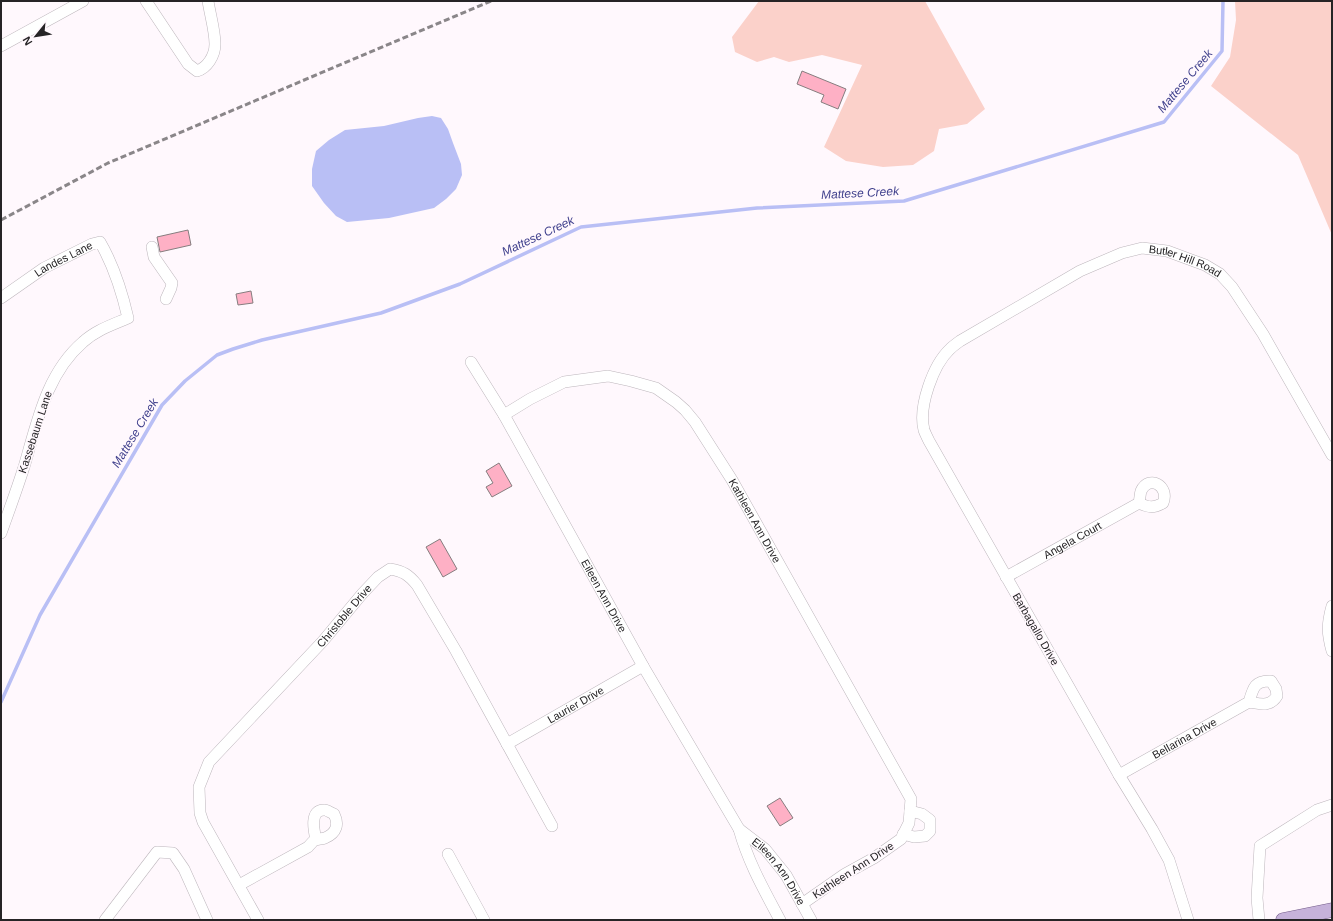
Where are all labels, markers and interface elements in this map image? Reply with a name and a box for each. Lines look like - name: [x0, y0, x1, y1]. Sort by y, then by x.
- north arrow: [16, 16, 56, 56]
- text: N: [20, 35, 35, 47]
- water label: Mattese Creek: [1155, 46, 1216, 115]
- water label: Mattese Creek: [821, 184, 900, 202]
- water label: Mattese Creek: [500, 213, 577, 259]
- street label: Landes Lane: [32, 239, 94, 279]
- street label: Butler Hill Road: [1148, 243, 1223, 279]
- street label: Kassebaum Lane: [16, 389, 54, 475]
- water label: Mattese Creek: [109, 395, 162, 470]
- street label: Kathleen Ann Drive: [727, 477, 783, 565]
- street label: Angela Court: [1041, 519, 1103, 561]
- street label: Eileen Ann Drive: [579, 557, 629, 634]
- street label: Christoble Drive: [314, 582, 374, 650]
- street label: Barbagallo Drive: [1010, 591, 1062, 667]
- street label: Laurier Drive: [545, 684, 606, 726]
- street label: Bellarina Drive: [1150, 716, 1219, 761]
- street label: Eileen Ann Drive: [750, 835, 808, 907]
- street label: Kathleen Ann Drive: [810, 839, 896, 901]

